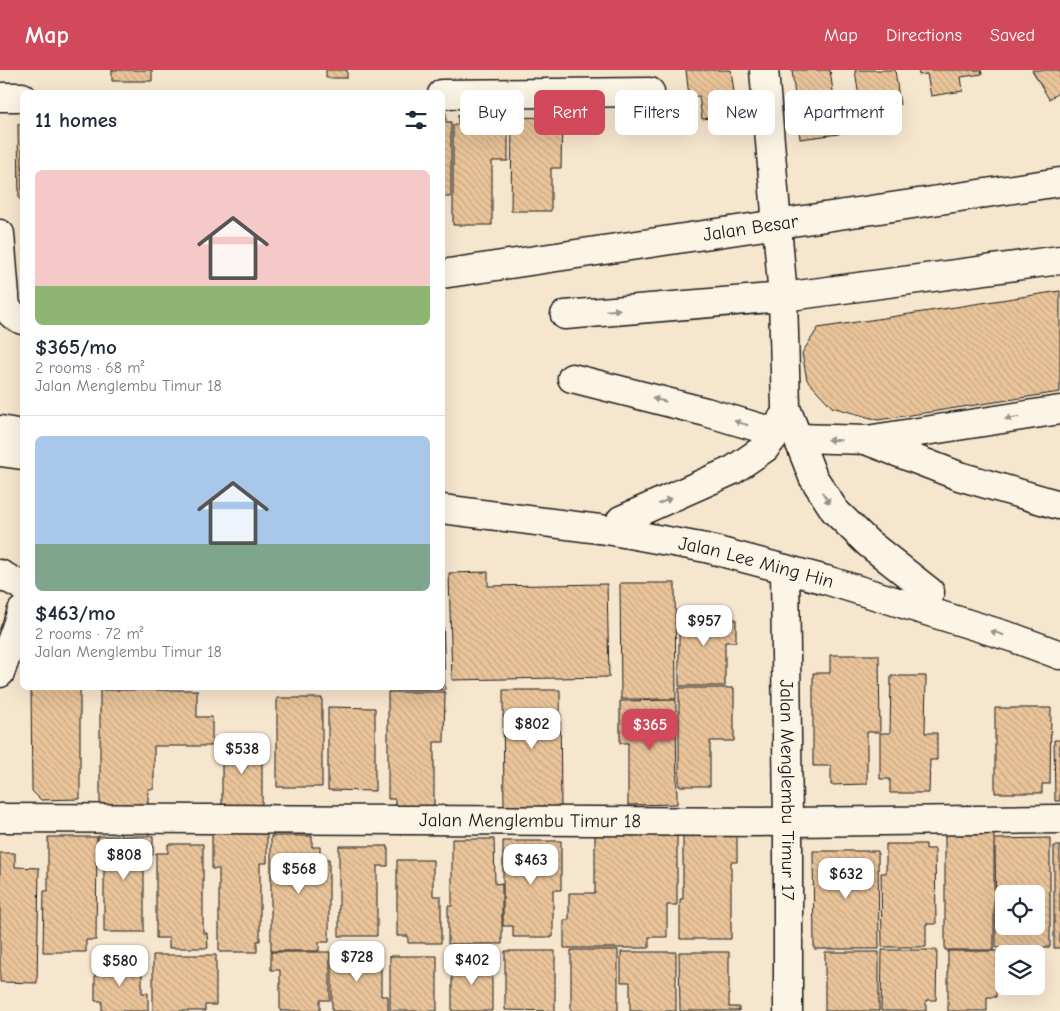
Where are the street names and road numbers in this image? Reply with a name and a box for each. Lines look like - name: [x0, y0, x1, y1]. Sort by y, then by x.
- street label: Jalan Besar: [702, 210, 800, 246]
- street label: Jalan Lee Ming Hin: [677, 532, 837, 593]
- street label: Jalan Menglembu Timur 17: [775, 679, 799, 901]
- street label: Jalan Menglembu Timur 18: [419, 809, 641, 832]

